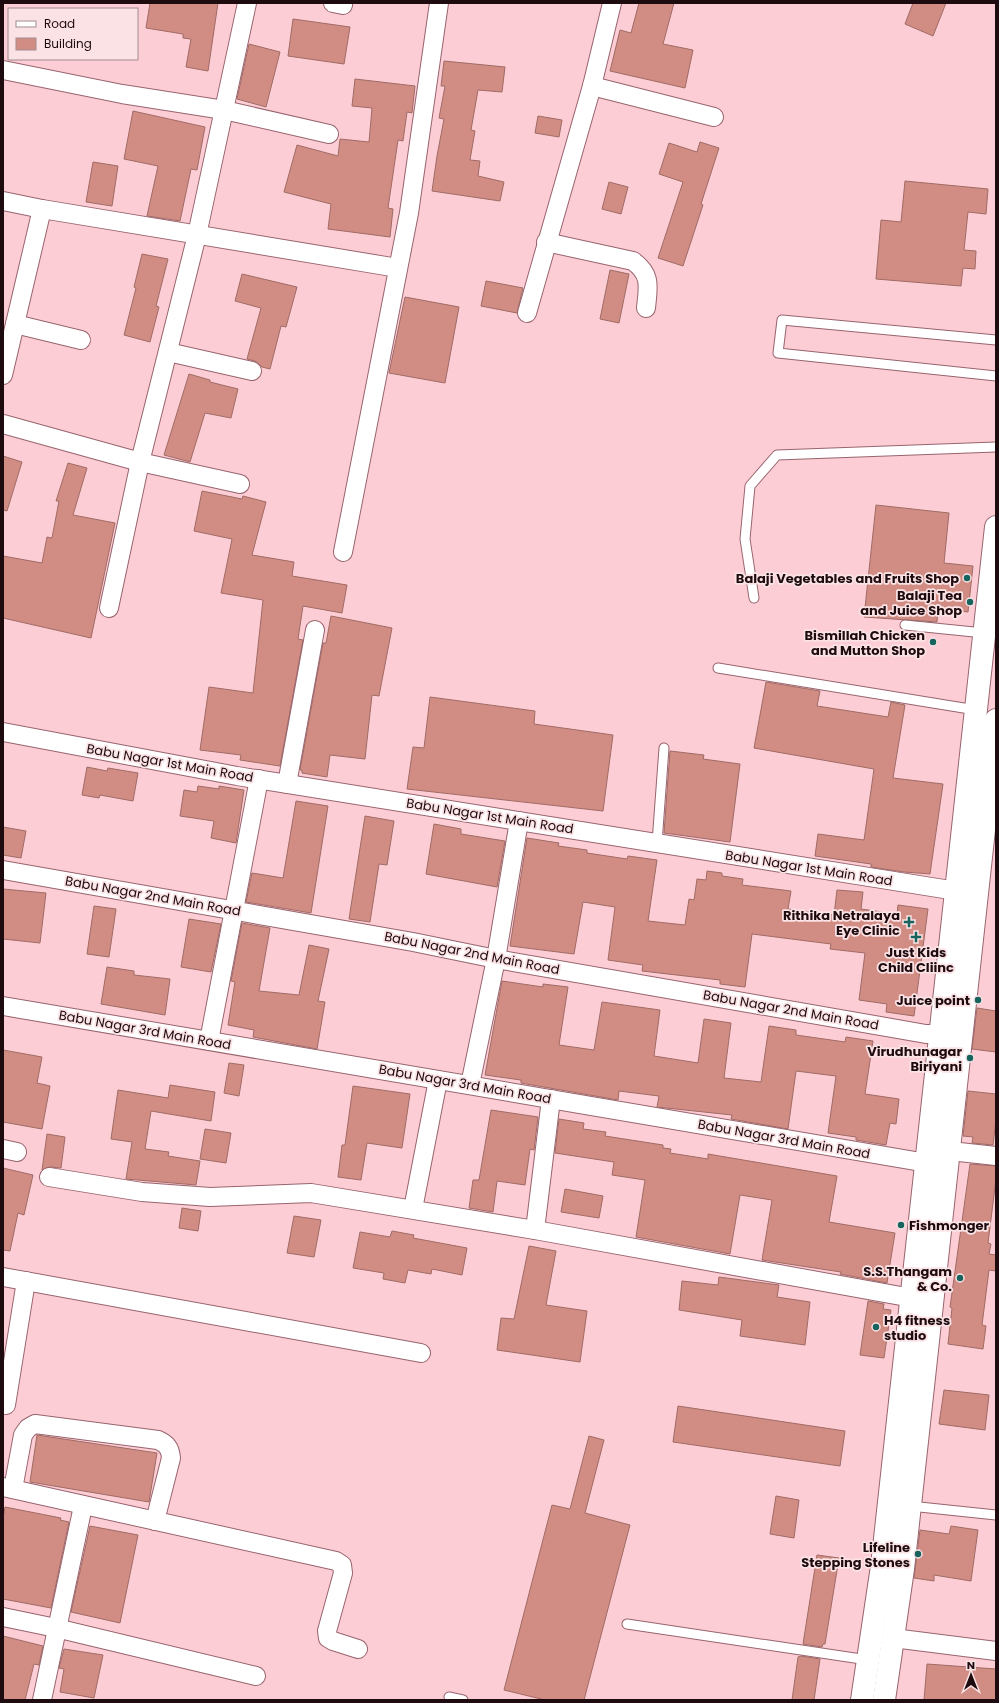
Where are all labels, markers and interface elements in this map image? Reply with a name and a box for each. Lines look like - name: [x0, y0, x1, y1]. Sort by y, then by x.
- legend: [8, 8, 138, 60]
- text: Road: [44, 15, 75, 32]
- text: Building: [44, 35, 92, 52]
- place label: Balaji Vegetables and Fruits Shop: [736, 569, 959, 588]
- marker: Balaji Vegetables and Fruits Shop: [962, 573, 972, 583]
- place label: Balaji Tea and Juice Shop: [860, 586, 962, 620]
- marker: Balaji Tea and Juice Shop: [965, 597, 975, 607]
- place label: Bismillah Chicken and Mutton Shop: [805, 626, 925, 660]
- marker: Bismillah Chicken and Mutton Shop: [928, 637, 938, 647]
- street label: Babu Nagar 1st Main Road: [85, 739, 255, 787]
- street label: Babu Nagar 1st Main Road: [405, 793, 575, 839]
- street label: Babu Nagar 1st Main Road: [724, 845, 894, 891]
- street label: Babu Nagar 2nd Main Road: [64, 871, 242, 921]
- place label: Rithika Netralaya Eye Clinic: [783, 906, 900, 940]
- marker: Rithika Netralaya Eye Clinic: [903, 916, 915, 928]
- street label: Babu Nagar 2nd Main Road: [383, 927, 561, 979]
- marker: Just Kids Child Cliinc: [910, 931, 922, 943]
- place label: Just Kids Child Cliinc: [878, 943, 954, 977]
- street label: Babu Nagar 2nd Main Road: [702, 985, 880, 1035]
- place label: Juice point: [896, 991, 970, 1010]
- marker: Juice point: [973, 995, 983, 1005]
- street label: Babu Nagar 3rd Main Road: [57, 1005, 233, 1055]
- place label: Virudhunagar Biriyani: [867, 1042, 962, 1076]
- marker: Virudhunagar Biriyani: [965, 1053, 975, 1063]
- street label: Babu Nagar 3rd Main Road: [377, 1059, 553, 1109]
- street label: Babu Nagar 3rd Main Road: [696, 1114, 872, 1164]
- place label: Fishmonger: [909, 1216, 990, 1235]
- marker: Fishmonger: [896, 1220, 906, 1230]
- place label: S.S.Thangam & Co.: [863, 1262, 952, 1296]
- marker: S.S.Thangam & Co.: [955, 1273, 965, 1283]
- place label: H4 fitness studio: [884, 1311, 950, 1345]
- marker: H4 fitness studio: [871, 1322, 881, 1332]
- place label: Lifeline Stepping Stones: [801, 1538, 910, 1572]
- marker: Lifeline Stepping Stones: [913, 1549, 923, 1559]
- north arrow: [951, 1655, 991, 1695]
- text: N: [967, 1657, 975, 1673]

